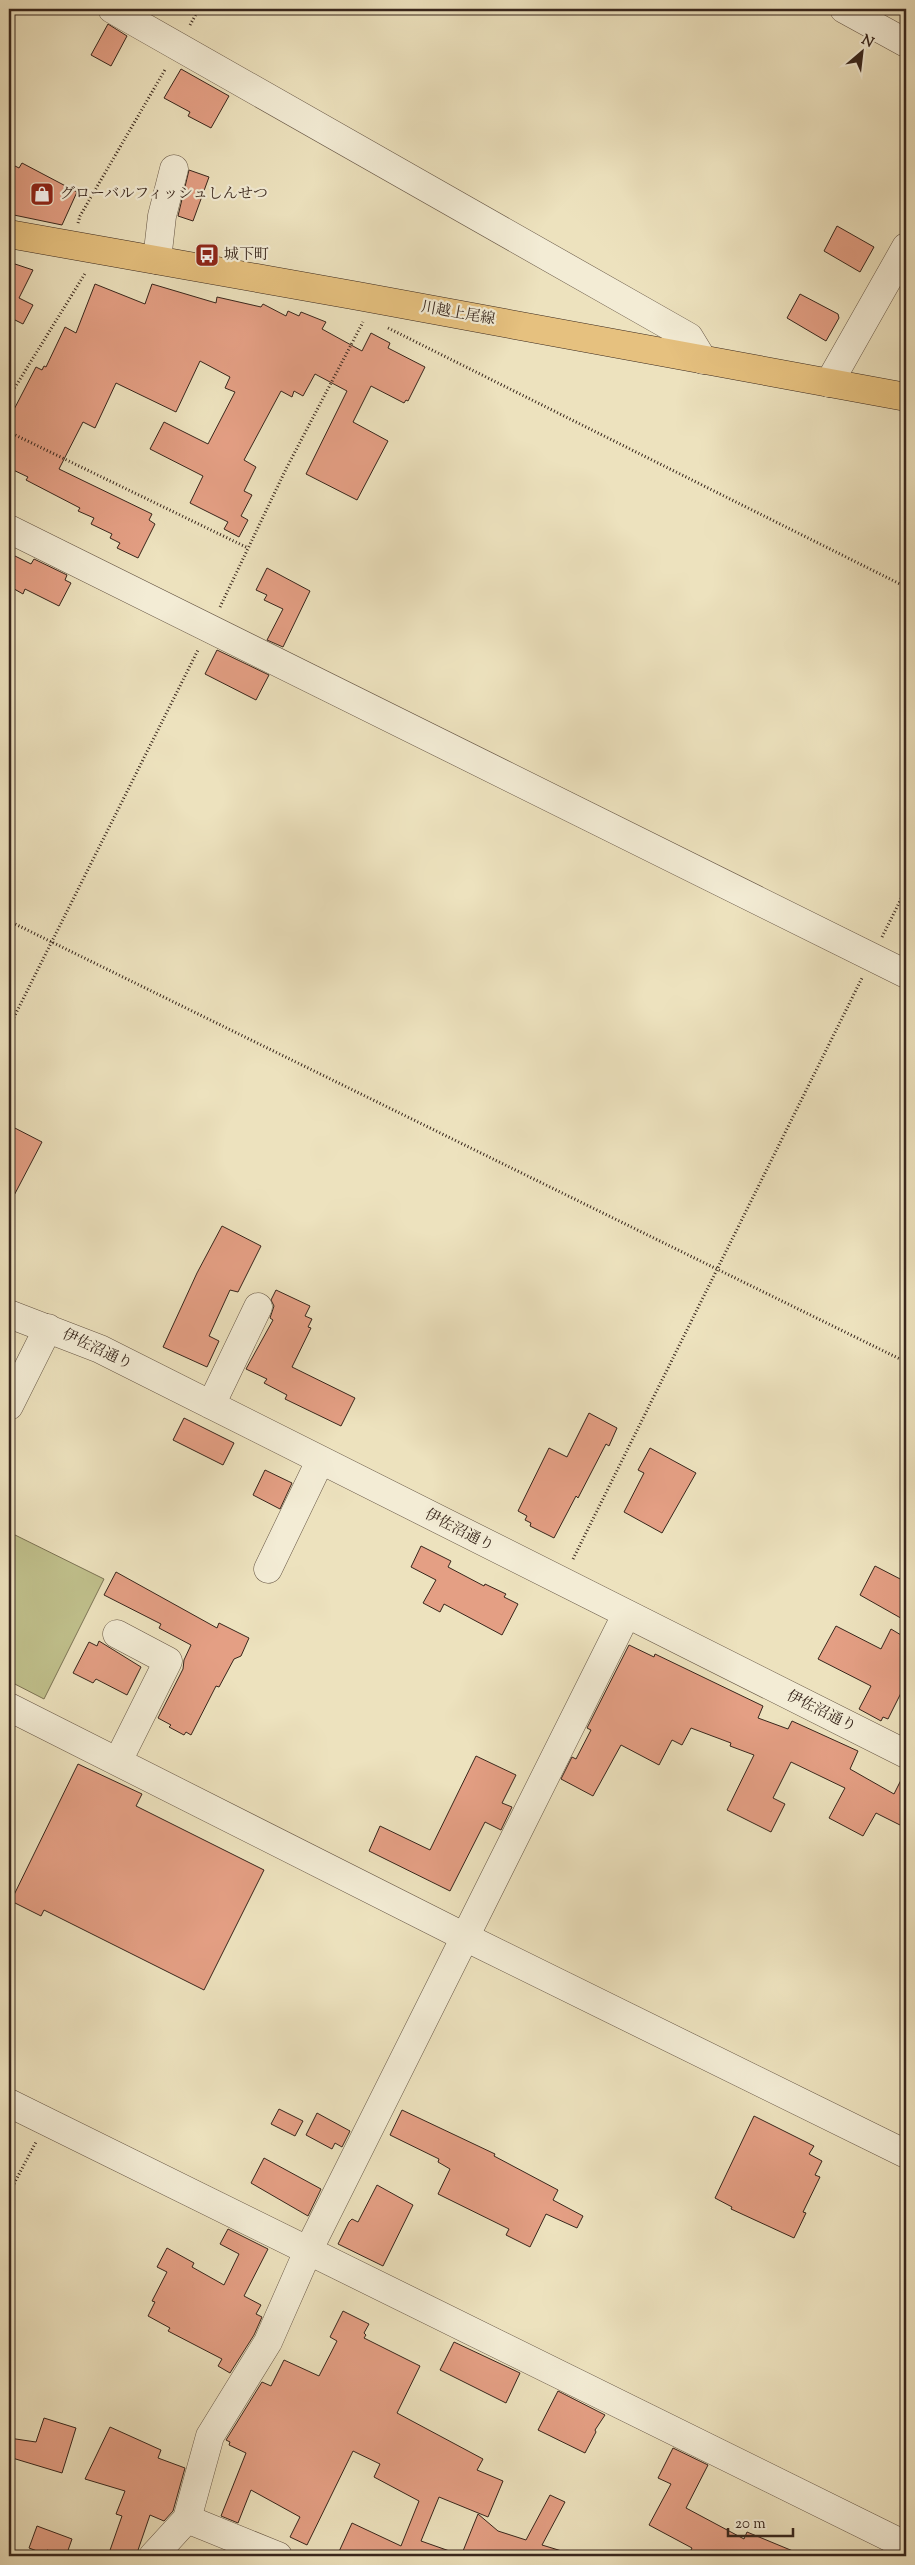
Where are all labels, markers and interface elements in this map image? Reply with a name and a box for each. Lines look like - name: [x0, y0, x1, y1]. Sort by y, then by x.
- north arrow: [838, 28, 888, 78]
- text: N: [858, 31, 877, 54]
- shop icon: グローバルフィッシュしんせつ: [29, 181, 55, 207]
- place label: グローバルフィッシュしんせつ: [60, 184, 268, 205]
- bus stop icon: 城下町: [194, 242, 220, 268]
- place label: 城下町: [224, 245, 269, 266]
- street label: 川越上尾線: [419, 297, 497, 331]
- street label: 伊佐沼通り: [59, 1325, 135, 1375]
- street label: 伊佐沼通り: [421, 1505, 497, 1557]
- street label: 伊佐沼通り: [783, 1686, 859, 1738]
- scale bar: [728, 2505, 792, 2537]
- text: 20 m: [735, 2514, 766, 2535]

